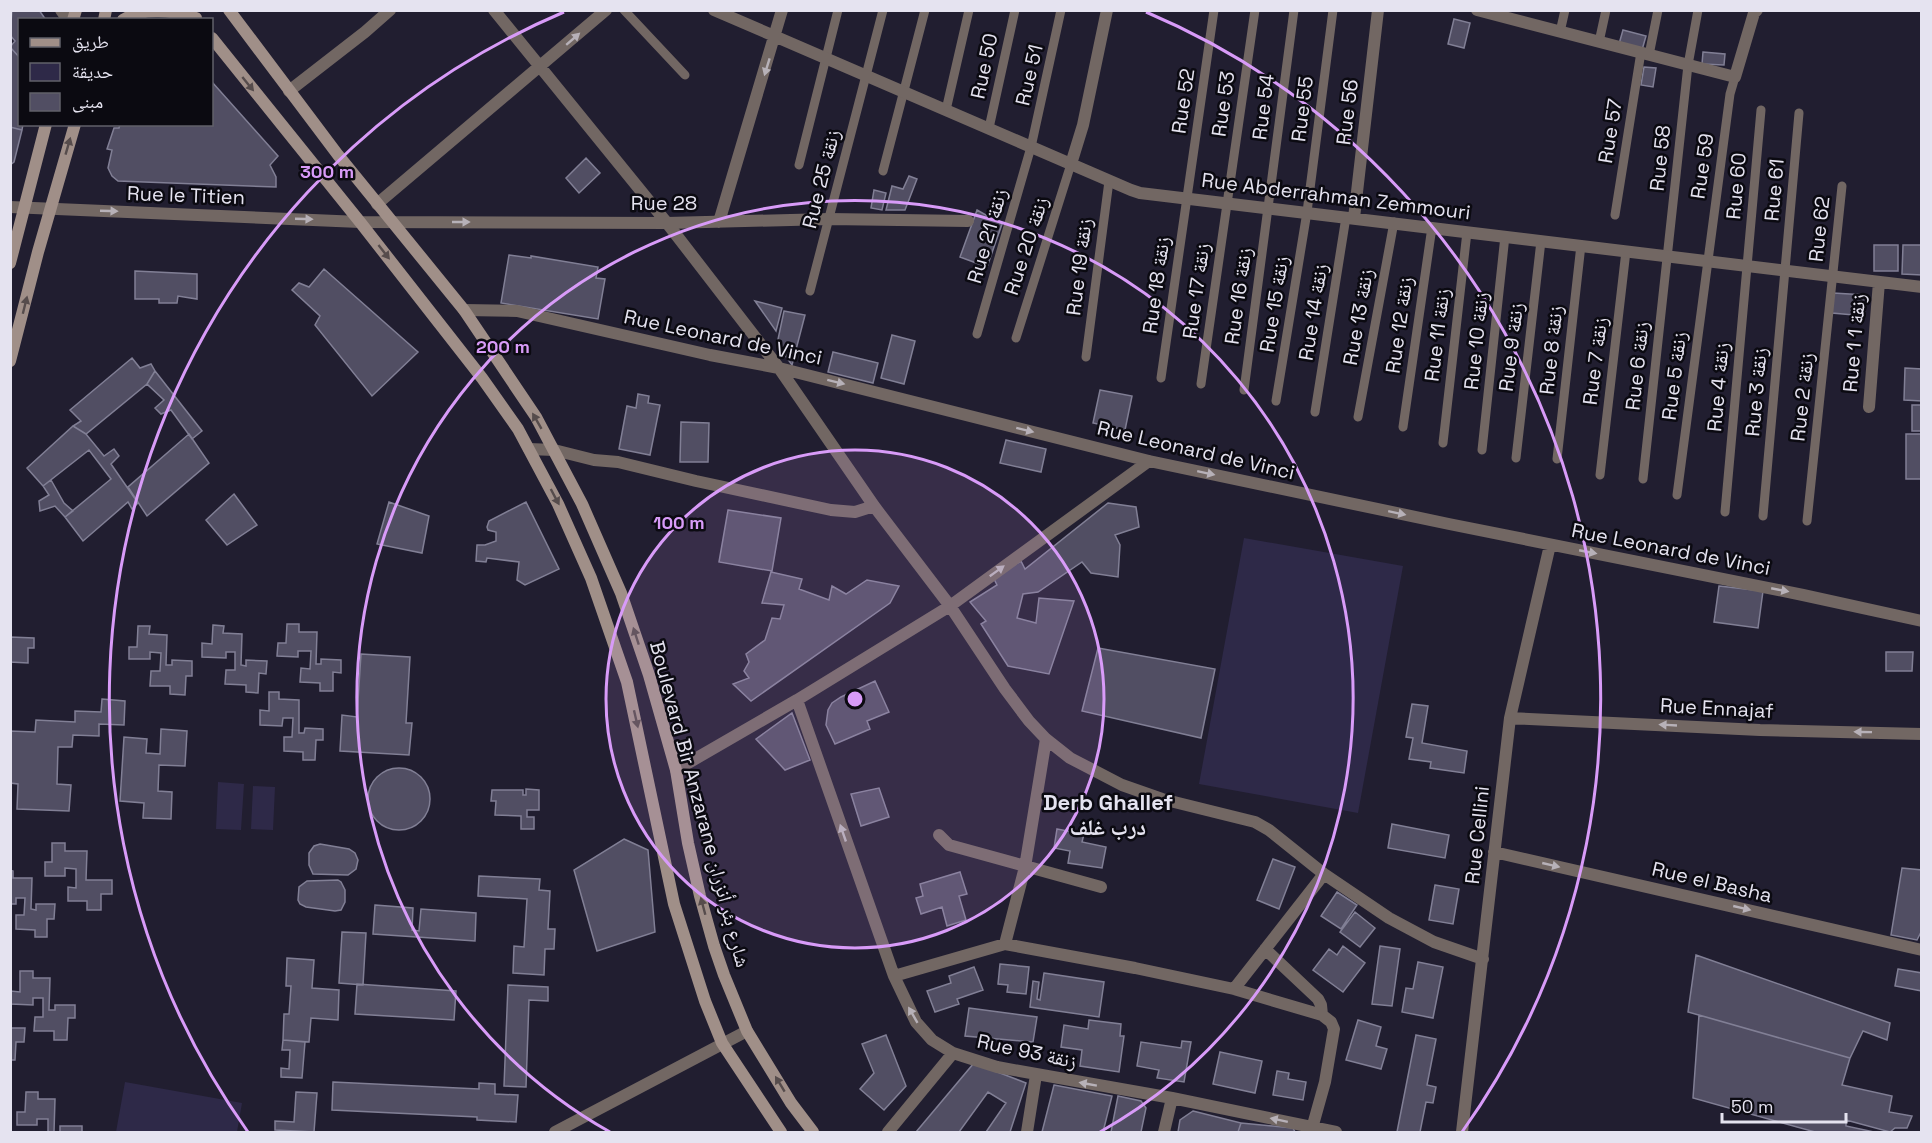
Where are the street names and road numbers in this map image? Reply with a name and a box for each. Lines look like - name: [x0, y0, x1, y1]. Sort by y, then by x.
- street label: Rue 50: [964, 31, 1004, 101]
- street label: Rue 51: [1009, 42, 1049, 108]
- street label: Rue 52: [1166, 67, 1200, 135]
- street label: Rue 53: [1206, 70, 1240, 138]
- street label: Rue 54: [1246, 72, 1280, 142]
- street label: Rue 55: [1285, 75, 1319, 143]
- street label: Rue 56: [1330, 78, 1364, 146]
- street label: Rue 57: [1592, 97, 1628, 165]
- street label: Rue 58: [1644, 124, 1676, 192]
- street label: Rue 25 زنقة: [796, 127, 846, 231]
- street label: Rue 59: [1685, 131, 1719, 201]
- street label: Rue 60: [1720, 152, 1752, 220]
- street label: Rue 61: [1758, 158, 1790, 222]
- street label: Rue Abderrahman Zemmouri: [1200, 167, 1472, 225]
- street label: Rue le Titien: [127, 180, 245, 210]
- street label: Rue 21 زنقة: [961, 186, 1013, 286]
- street label: Rue 28: [631, 190, 697, 216]
- street label: Rue 20 زنقة: [998, 194, 1054, 298]
- street label: Rue 62: [1803, 195, 1835, 263]
- street label: Rue 19 زنقة: [1060, 217, 1098, 317]
- street label: Rue 18 زنقة: [1136, 235, 1176, 335]
- street label: Rue 17 زنقة: [1176, 241, 1216, 341]
- street label: Rue 16 زنقة: [1218, 246, 1258, 346]
- street label: Rue 15 زنقة: [1254, 254, 1294, 354]
- street label: Rue 14 زنقة: [1293, 262, 1333, 362]
- street label: Rue 13 زنقة: [1337, 267, 1379, 367]
- street label: Rue 12 زنقة: [1379, 275, 1419, 375]
- street label: Rue 11 زنقة: [1418, 287, 1456, 383]
- street label: Rue 10 زنقة: [1458, 291, 1494, 391]
- street label: Rue 1 زنقة 1: [1837, 293, 1871, 393]
- street label: Rue 9 زنقة: [1493, 301, 1529, 393]
- street label: Rue Leonard de Vinci: [622, 303, 824, 371]
- street label: Rue 8 زنقة: [1533, 304, 1569, 396]
- street label: Rue 7 زنقة: [1577, 316, 1613, 406]
- street label: Rue 6 زنقة: [1619, 320, 1655, 412]
- street label: Rue 5 زنقة: [1656, 330, 1692, 422]
- street label: Rue 4 زنقة: [1701, 341, 1735, 433]
- street label: Rue 3 زنقة: [1739, 347, 1773, 437]
- street label: Rue 2 زنقة: [1784, 351, 1820, 443]
- street label: Rue Leonard de Vinci: [1095, 415, 1297, 485]
- street label: Rue Leonard de Vinci: [1569, 517, 1773, 581]
- street label: Boulevard Bir Anzarane شارع بئر أنزران: [644, 638, 756, 970]
- street label: Rue Ennajaf: [1660, 692, 1775, 724]
- street label: Rue Cellini: [1459, 785, 1495, 885]
- street label: Rue el Basha: [1649, 856, 1775, 908]
- street label: Rue 93 زنقة: [975, 1028, 1079, 1074]

